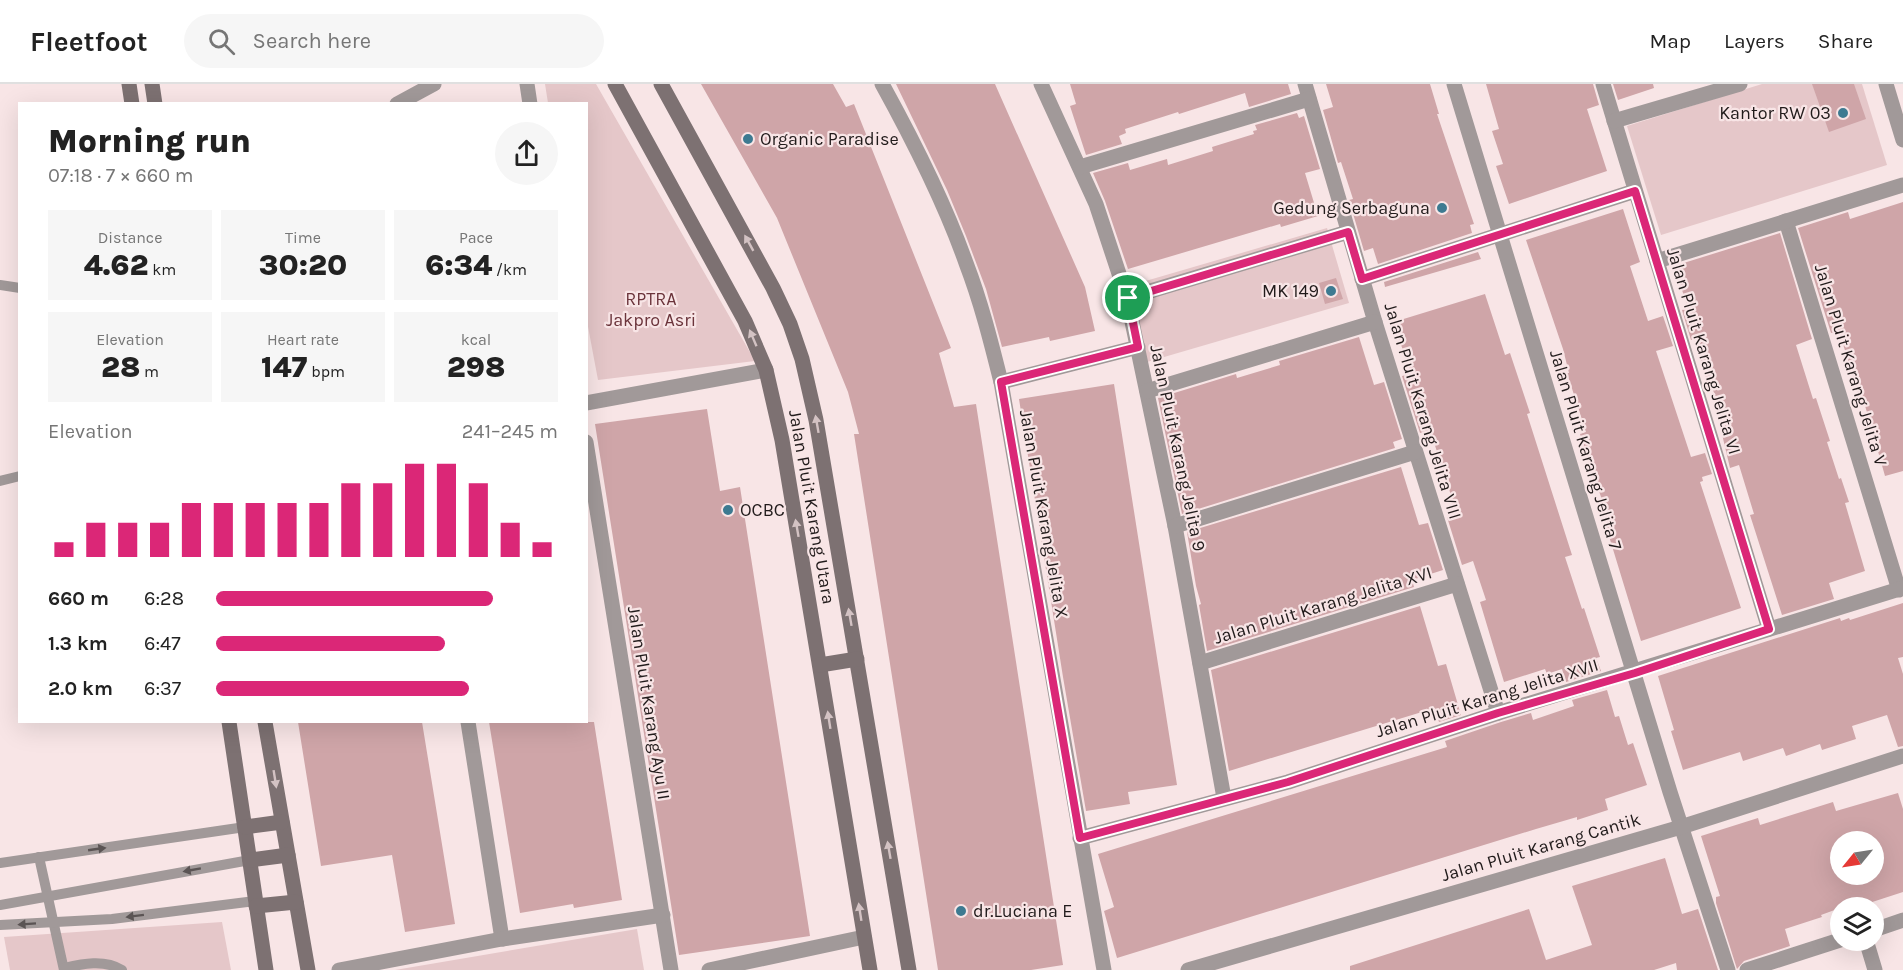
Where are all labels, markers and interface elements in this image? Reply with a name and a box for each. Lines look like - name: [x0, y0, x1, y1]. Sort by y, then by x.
- search box: [184, 14, 604, 68]
- text: Fleetfoot: [30, 25, 148, 58]
- icon: search: [205, 25, 238, 58]
- text: Search here: [253, 28, 371, 54]
- text: Map: [1649, 29, 1691, 53]
- text: Layers: [1724, 29, 1785, 53]
- text: Share: [1818, 29, 1873, 53]
- place label: Kantor RW 03: [1719, 102, 1831, 124]
- marker: Kantor RW 03: [1836, 106, 1850, 120]
- text: Morning run: [48, 122, 251, 160]
- button: share: [495, 122, 558, 185]
- place label: Organic Paradise: [760, 128, 899, 150]
- marker: Organic Paradise: [741, 132, 755, 146]
- text: 07:18 · 7 × 660 m: [48, 164, 193, 187]
- place label: Gedung Serbaguna: [1273, 197, 1430, 219]
- marker: Gedung Serbaguna: [1435, 201, 1449, 215]
- text: Distance: [98, 228, 162, 247]
- text: Time: [285, 228, 321, 247]
- text: Pace: [459, 228, 493, 247]
- one-way arrow: [744, 234, 754, 251]
- street label: Jalan Pluit Karang Jelita VI: [1662, 245, 1746, 457]
- text: 4.62: [84, 247, 149, 283]
- text: 30:20: [259, 247, 347, 283]
- text: 6:34: [425, 247, 492, 283]
- text: km: [149, 260, 176, 279]
- text: /km: [492, 260, 527, 279]
- street label: Jalan Pluit Karang Jelita V: [1810, 261, 1892, 469]
- pin: [1102, 272, 1153, 323]
- place label: MK 149: [1262, 280, 1319, 302]
- icon: arrive: [1111, 281, 1144, 314]
- marker: MK 149: [1324, 284, 1338, 298]
- park label: RPTRA Jakpro Asri: [606, 288, 696, 331]
- street label: Jalan Pluit Karang Jelita VIII: [1380, 300, 1466, 522]
- one-way arrow: [748, 329, 758, 347]
- text: Elevation: [96, 330, 164, 349]
- text: Heart rate: [267, 330, 339, 349]
- text: kcal: [461, 330, 491, 349]
- street label: Jalan Pluit Karang Jelita 9: [1145, 343, 1211, 553]
- street label: Jalan Pluit Karang Jelita 7: [1545, 347, 1627, 553]
- text: 28: [101, 349, 140, 385]
- text: 147: [261, 349, 307, 385]
- text: 298: [447, 349, 505, 385]
- text: m: [140, 362, 159, 381]
- text: bpm: [307, 362, 345, 381]
- street label: Jalan Pluit Karang Utara: [784, 408, 840, 606]
- street label: Jalan Pluit Karang Jelita X: [1015, 408, 1073, 620]
- one-way arrow: [812, 415, 821, 434]
- text: Elevation: [48, 420, 133, 443]
- text: 241–245 m: [462, 420, 558, 443]
- place label: OCBC: [740, 499, 785, 521]
- marker: OCBC: [721, 503, 735, 517]
- one-way arrow: [792, 518, 801, 537]
- street label: Jalan Pluit Karang Jelita XVI: [1211, 561, 1435, 649]
- text: 660 m: [48, 587, 109, 610]
- text: 6:28: [144, 587, 184, 610]
- street label: Jalan Pluit Karang Ayu II: [623, 605, 675, 801]
- one-way arrow: [845, 607, 854, 626]
- text: 1.3 km: [48, 632, 108, 655]
- text: 6:47: [144, 632, 181, 655]
- street label: Jalan Pluit Karang Jelita XVII: [1373, 654, 1601, 742]
- text: 2.0 km: [48, 677, 113, 700]
- text: 6:37: [144, 677, 181, 700]
- one-way arrow: [825, 710, 834, 729]
- one-way arrow: [271, 770, 280, 789]
- street label: Jalan Pluit Karang Cantik: [1439, 808, 1643, 886]
- north arrow: [1830, 831, 1884, 885]
- map controls: [1830, 831, 1884, 951]
- one-way arrow: [884, 841, 893, 860]
- one-way arrow: [88, 844, 107, 853]
- one-way arrow: [182, 866, 201, 875]
- button: layers: [1830, 897, 1884, 951]
- place label: dr.Luciana E: [973, 900, 1072, 922]
- one-way arrow: [856, 903, 865, 922]
- marker: dr.Luciana E: [954, 904, 968, 918]
- one-way arrow: [125, 911, 144, 921]
- one-way arrow: [17, 919, 36, 928]

